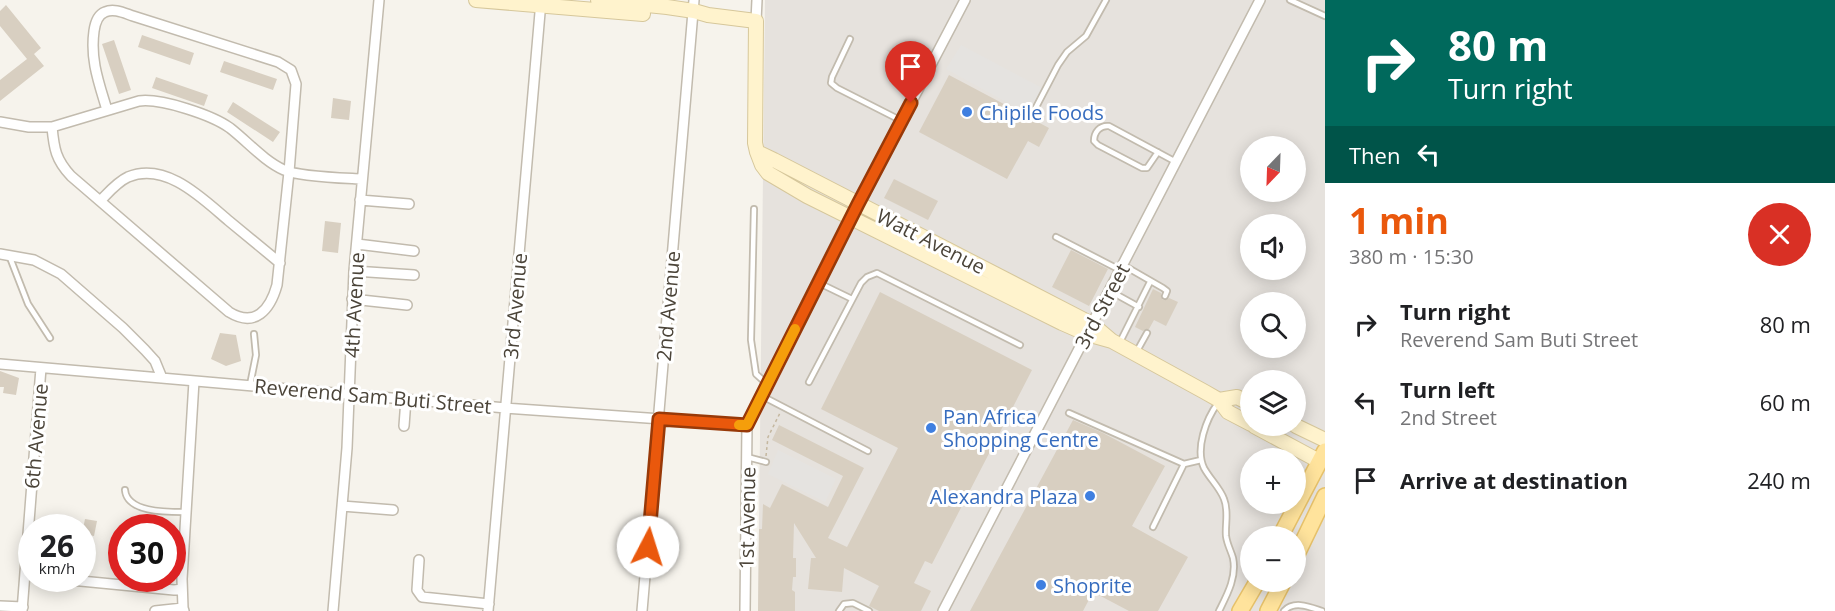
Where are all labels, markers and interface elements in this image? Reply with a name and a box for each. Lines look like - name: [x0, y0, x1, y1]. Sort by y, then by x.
- text: 80 m: [1448, 16, 1548, 73]
- icon: right: [1349, 24, 1427, 102]
- pin: [885, 41, 936, 103]
- icon: arrive: [894, 50, 927, 83]
- text: Turn right: [1448, 70, 1573, 107]
- place label: Chipile Foods: [979, 99, 1104, 126]
- marker: Chipile Foods: [960, 105, 974, 119]
- north arrow: [1240, 136, 1306, 202]
- map controls: [1240, 136, 1306, 592]
- icon: left: [1412, 138, 1445, 171]
- text: Then: [1349, 140, 1400, 170]
- text: 1 min: [1349, 196, 1449, 245]
- street label: Watt Avenue: [872, 202, 990, 280]
- button: close: [1748, 203, 1811, 266]
- button: sound: [1240, 214, 1306, 280]
- text: 380 m · 15:30: [1349, 243, 1474, 270]
- street label: 2nd Avenue: [650, 250, 686, 362]
- street label: 4th Avenue: [338, 252, 370, 358]
- street label: 3rd Avenue: [497, 252, 533, 360]
- street label: 3rd Street: [1068, 259, 1136, 353]
- button: search: [1240, 292, 1306, 358]
- text: Turn right: [1400, 296, 1511, 326]
- icon: right: [1349, 308, 1382, 341]
- text: 80 m: [1760, 309, 1811, 339]
- text: Reverend Sam Buti Street: [1400, 326, 1638, 353]
- button: layers: [1240, 370, 1306, 436]
- street label: Reverend Sam Buti Street: [253, 372, 493, 420]
- text: Turn left: [1400, 374, 1495, 404]
- street label: 6th Avenue: [18, 382, 54, 490]
- icon: left: [1349, 386, 1382, 419]
- text: 60 m: [1760, 387, 1811, 417]
- place label: Pan Africa Shopping Centre: [943, 403, 1099, 453]
- text: 2nd Street: [1400, 404, 1497, 431]
- marker: Pan Africa Shopping Centre: [924, 421, 938, 435]
- button: +: [1240, 448, 1306, 514]
- icon: arrive: [1349, 464, 1382, 497]
- text: Arrive at destination: [1400, 465, 1628, 495]
- text: 240 m: [1747, 465, 1811, 495]
- street label: 1st Avenue: [733, 466, 761, 570]
- place label: Alexandra Plaza: [930, 483, 1078, 510]
- marker: Alexandra Plaza: [1083, 489, 1097, 503]
- speed limit sign: 30: [108, 514, 186, 592]
- position arrow: [616, 515, 680, 579]
- text: 26: [40, 525, 74, 566]
- button: −: [1240, 526, 1306, 592]
- text: km/h: [39, 558, 75, 578]
- place label: Shoprite: [1053, 572, 1132, 599]
- marker: Shoprite: [1034, 578, 1048, 592]

